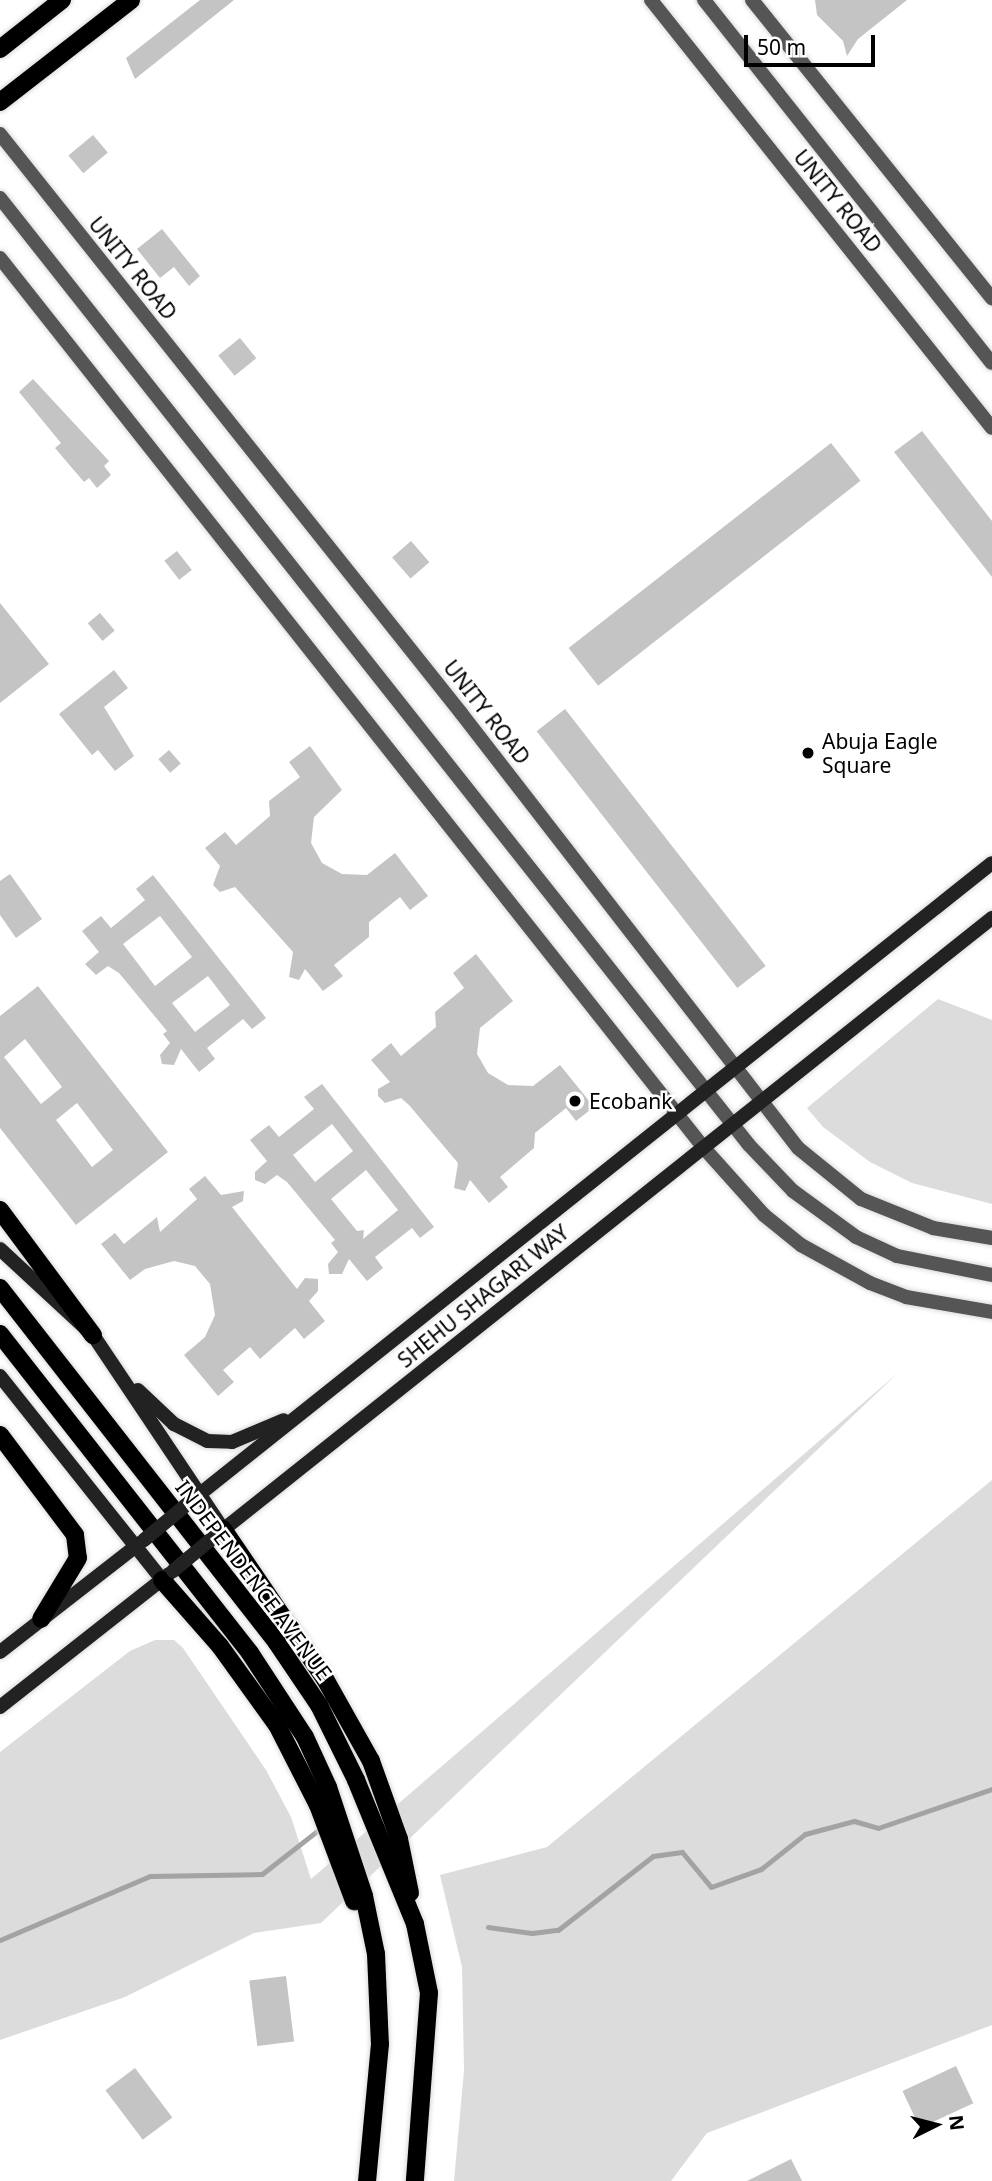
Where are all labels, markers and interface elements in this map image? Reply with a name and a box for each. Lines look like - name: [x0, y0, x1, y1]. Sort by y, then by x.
- scale bar: [747, 21, 878, 65]
- text: 50 m: [757, 33, 806, 61]
- street label: UNITY ROAD: [789, 144, 887, 258]
- street label: UNITY ROAD: [84, 211, 182, 325]
- street label: UNITY ROAD: [439, 655, 535, 769]
- place label: Abuja Eagle Square: [822, 728, 938, 778]
- marker: Abuja Eagle Square: [800, 745, 816, 761]
- place label: Ecobank: [589, 1088, 672, 1114]
- marker: Ecobank: [567, 1093, 583, 1109]
- street label: SHEHU SHAGARI WAY: [393, 1219, 573, 1373]
- street label: INDEPENDENCE AVENUE: [171, 1475, 337, 1685]
- north arrow: [901, 2090, 971, 2160]
- text: N: [943, 2114, 971, 2132]

